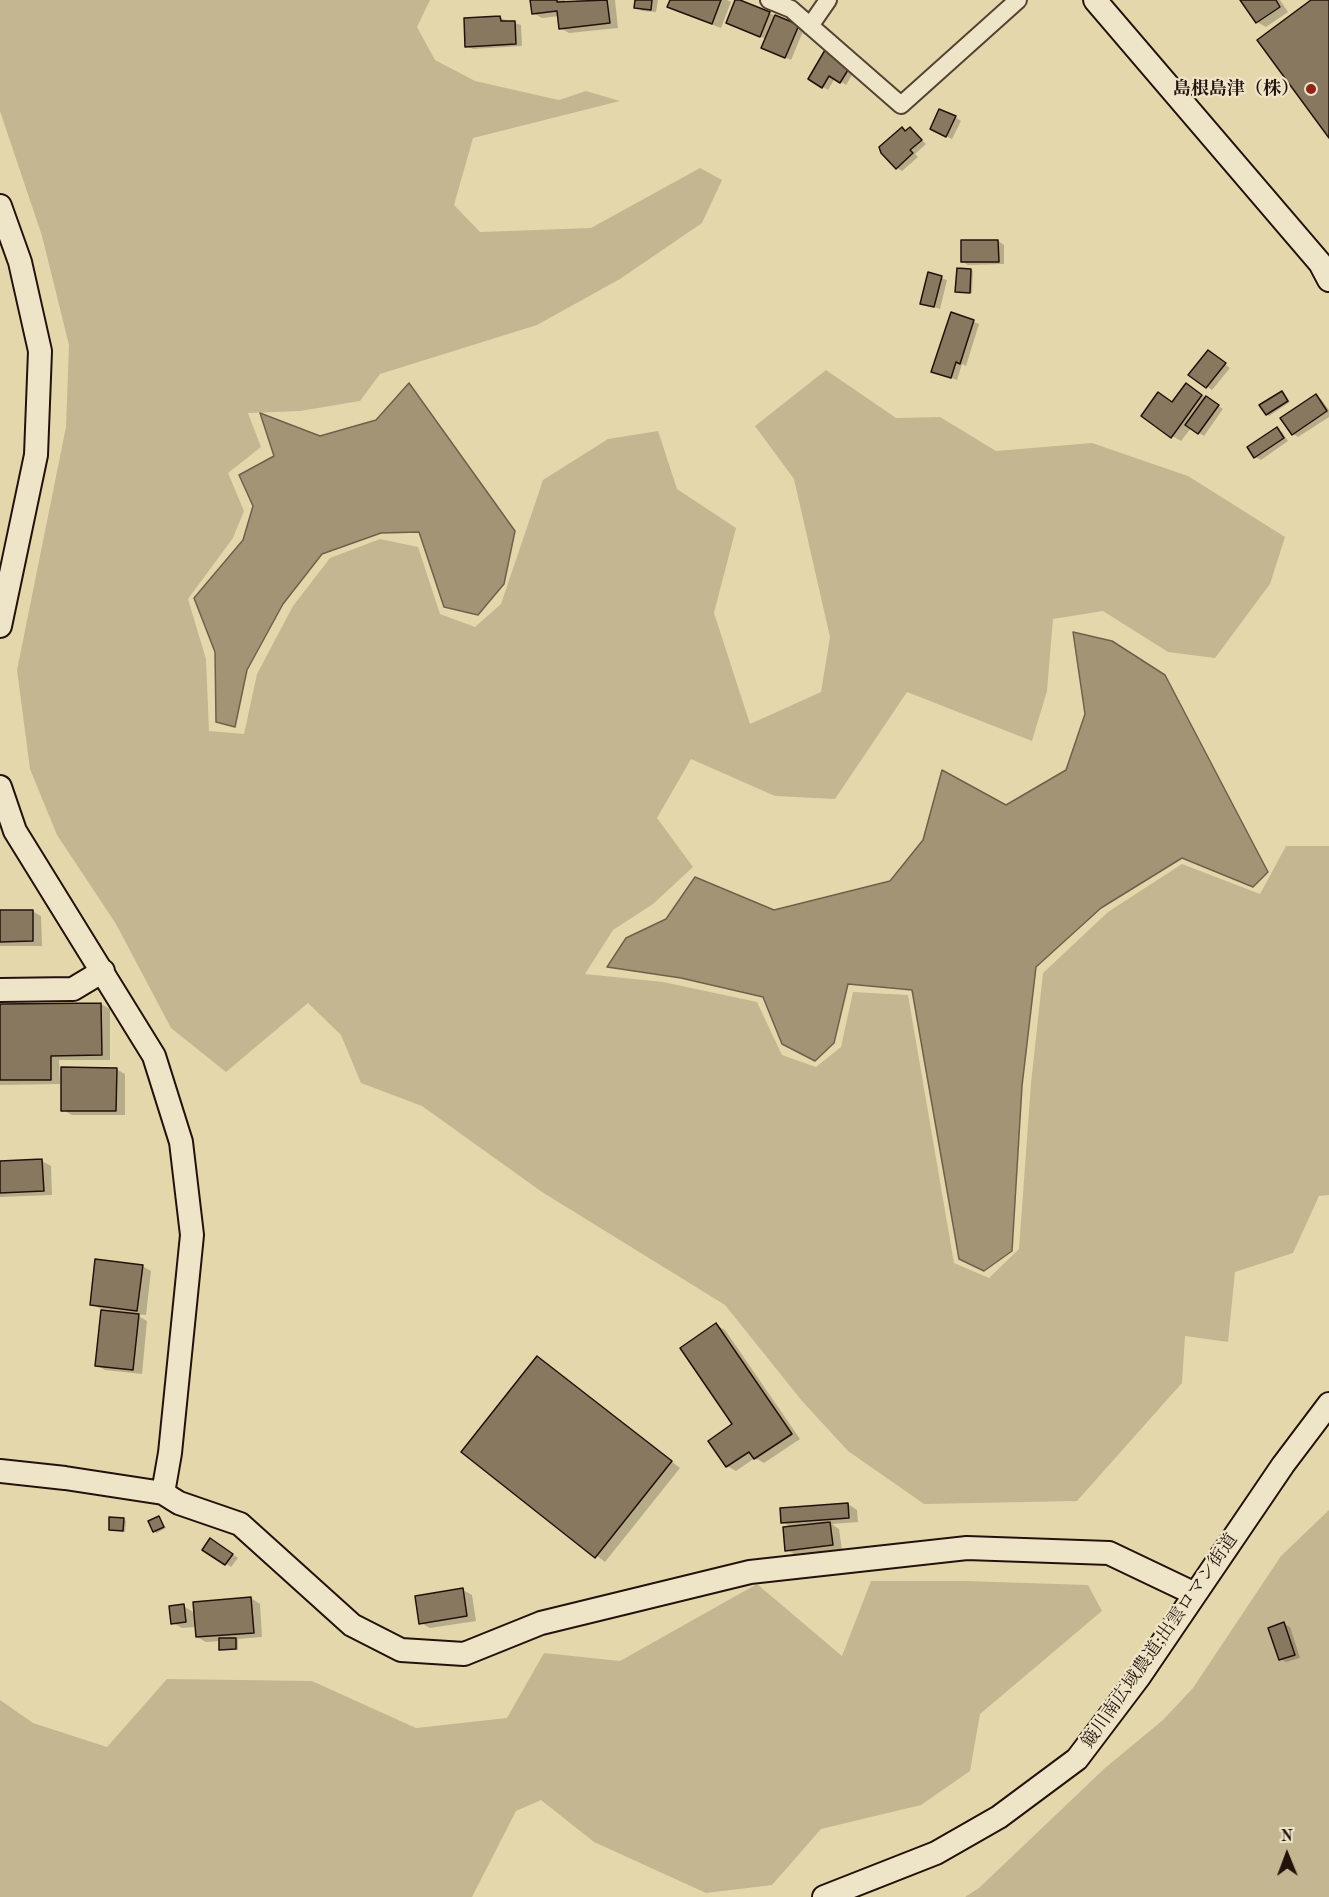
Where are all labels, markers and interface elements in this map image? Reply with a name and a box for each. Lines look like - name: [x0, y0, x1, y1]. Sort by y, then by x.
- place label: 島根島津（株）: [1173, 78, 1299, 100]
- marker: 島根島津（株）: [1304, 82, 1318, 96]
- street label: 簸川南広域農道;出雲ロマン街道: [1077, 1530, 1243, 1752]
- north arrow: [1257, 1825, 1317, 1885]
- text: N: [1280, 1829, 1293, 1845]

